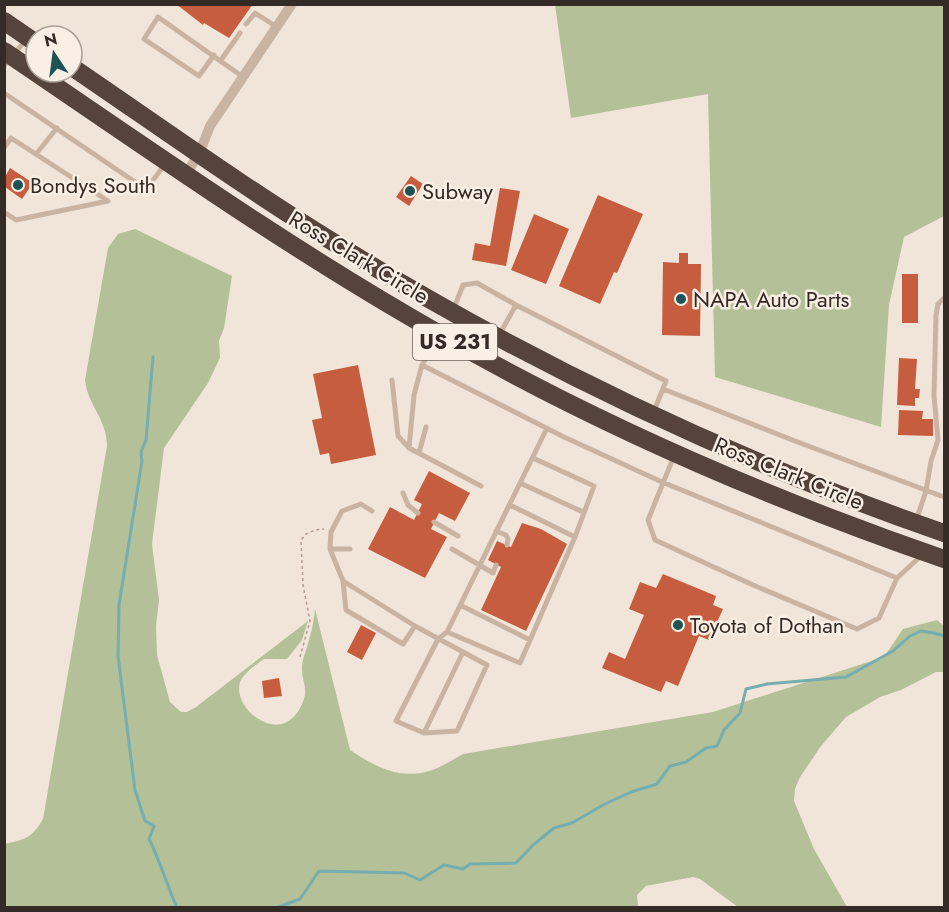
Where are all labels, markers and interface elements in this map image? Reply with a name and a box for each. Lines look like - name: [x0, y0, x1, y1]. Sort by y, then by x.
- north arrow: [24, 24, 84, 84]
- text: N: [42, 27, 60, 53]
- place label: Bondys South: [30, 169, 156, 201]
- place label: Subway: [422, 175, 493, 207]
- marker: Bondys South: [11, 178, 25, 192]
- marker: Subway: [403, 184, 417, 198]
- street label: Ross Clark Circle: [283, 203, 435, 311]
- place label: NAPA Auto Parts: [693, 283, 850, 315]
- marker: NAPA Auto Parts: [674, 292, 688, 306]
- road number: US 231: [413, 324, 497, 360]
- street label: Ross Clark Circle: [710, 429, 868, 517]
- place label: Toyota of Dothan: [690, 609, 844, 641]
- marker: Toyota of Dothan: [671, 618, 685, 632]

